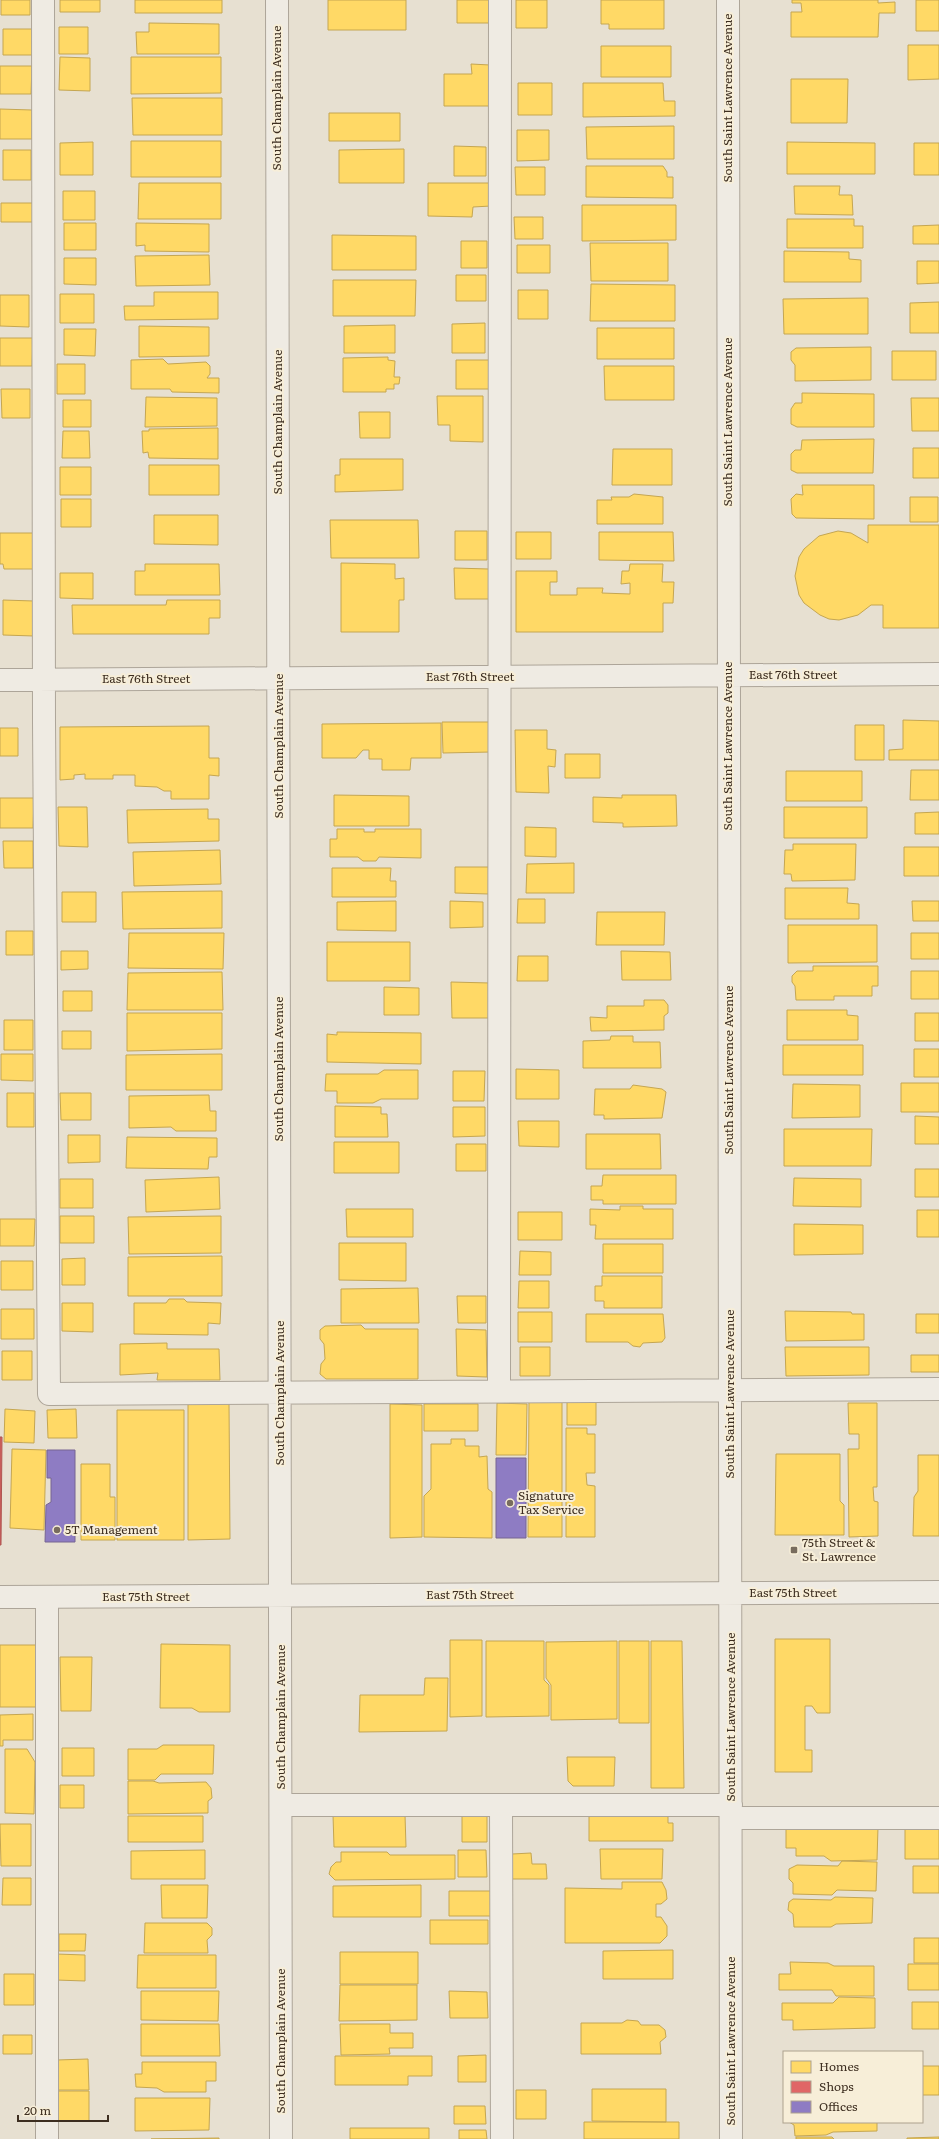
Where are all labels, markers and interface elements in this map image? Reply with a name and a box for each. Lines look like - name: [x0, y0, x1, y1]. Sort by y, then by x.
- street label: South Saint Lawrence Avenue: [718, 13, 736, 183]
- street label: South Champlain Avenue: [267, 26, 285, 170]
- street label: South Saint Lawrence Avenue: [718, 337, 736, 507]
- street label: South Champlain Avenue: [268, 350, 286, 494]
- street label: South Saint Lawrence Avenue: [718, 661, 736, 831]
- street label: East 76th Street: [749, 665, 837, 683]
- street label: East 76th Street: [426, 667, 514, 685]
- street label: East 76th Street: [102, 669, 190, 687]
- street label: South Champlain Avenue: [269, 674, 287, 818]
- street label: South Saint Lawrence Avenue: [719, 985, 737, 1155]
- street label: South Champlain Avenue: [269, 997, 287, 1141]
- street label: South Saint Lawrence Avenue: [720, 1309, 738, 1479]
- street label: South Champlain Avenue: [270, 1321, 288, 1465]
- place label: Signature Tax Service: [518, 1486, 584, 1518]
- marker: Signature Tax Service: [505, 1498, 515, 1508]
- place label: 5T Management: [65, 1520, 158, 1538]
- marker: 5T Management: [52, 1525, 62, 1535]
- place label: 75th Street & St. Lawrence: [802, 1533, 876, 1565]
- marker: 75th Street & St. Lawrence: [789, 1545, 799, 1555]
- street label: East 75th Street: [749, 1583, 837, 1601]
- street label: East 75th Street: [426, 1585, 514, 1603]
- street label: East 75th Street: [102, 1587, 190, 1605]
- street label: South Saint Lawrence Avenue: [721, 1632, 739, 1802]
- street label: South Champlain Avenue: [271, 1645, 289, 1789]
- street label: South Saint Lawrence Avenue: [721, 1956, 739, 2126]
- street label: South Champlain Avenue: [271, 1969, 289, 2113]
- legend: [783, 2051, 923, 2123]
- text: Homes: [819, 2057, 859, 2075]
- text: Shops: [819, 2077, 854, 2095]
- scale bar: [18, 2097, 108, 2123]
- text: Offices: [819, 2097, 858, 2115]
- text: 20 m: [24, 2101, 51, 2119]

